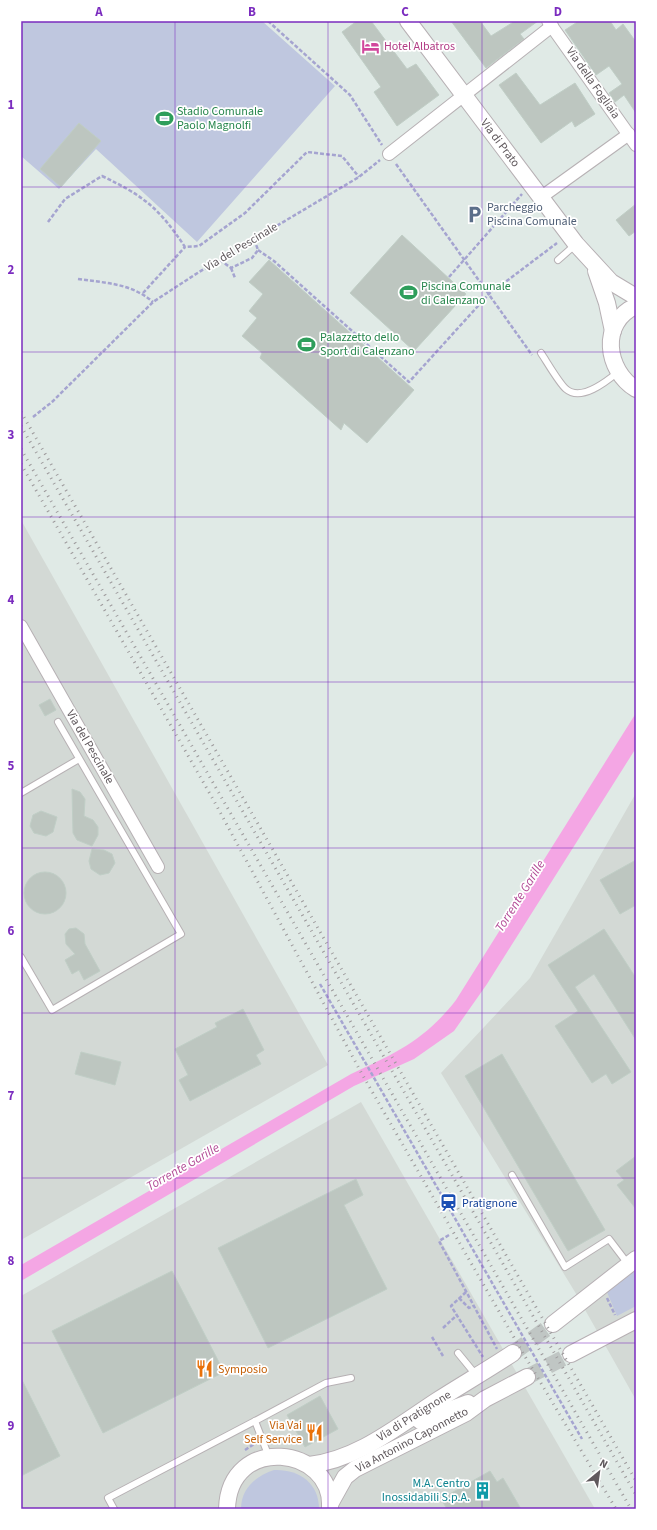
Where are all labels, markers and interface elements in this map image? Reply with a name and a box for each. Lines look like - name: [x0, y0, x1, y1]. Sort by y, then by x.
- text: A: [94, 3, 103, 21]
- text: B: [248, 3, 256, 21]
- text: C: [401, 3, 409, 21]
- text: D: [554, 3, 562, 21]
- hotel icon: Hotel Albatros: [361, 36, 381, 56]
- place label: Hotel Albatros: [384, 38, 455, 55]
- street label: Via della Fogliaia: [562, 44, 624, 122]
- text: 1: [8, 96, 15, 114]
- place label: Stadio Comunale Paolo Magnolfi: [177, 103, 263, 134]
- sports icon: Stadio Comunale Paolo Magnolfi: [154, 108, 174, 128]
- street label: Via di Prato: [476, 115, 524, 171]
- place label: Parcheggio Piscina Comunale: [487, 199, 577, 230]
- parking icon: Parcheggio Piscina Comunale: [464, 204, 484, 224]
- street label: Via del Pescinale: [201, 218, 281, 276]
- text: 2: [8, 261, 15, 279]
- place label: Piscina Comunale di Calenzano: [421, 278, 511, 309]
- sports icon: Piscina Comunale di Calenzano: [398, 283, 418, 303]
- place label: Palazzetto dello Sport di Calenzano: [320, 329, 415, 360]
- sports icon: Palazzetto dello Sport di Calenzano: [297, 334, 317, 354]
- text: 3: [8, 426, 15, 444]
- text: 4: [8, 591, 15, 609]
- street label: Via del Pescinale: [62, 707, 118, 787]
- text: 5: [8, 757, 15, 775]
- water label: Torrente Garille: [491, 856, 549, 936]
- text: 6: [8, 922, 15, 940]
- text: 7: [8, 1087, 15, 1105]
- water label: Torrente Garille: [143, 1139, 223, 1195]
- station icon: Pratignone: [439, 1193, 459, 1213]
- place label: Pratignone: [462, 1195, 517, 1212]
- text: 8: [8, 1252, 15, 1270]
- restaurant icon: Symposio: [195, 1359, 215, 1379]
- place label: Symposio: [218, 1361, 268, 1378]
- street label: Via di Pratignone: [374, 1386, 454, 1446]
- street label: Via Antonino Caponnetto: [353, 1403, 471, 1477]
- text: 9: [8, 1417, 15, 1435]
- place label: Via Vai Self Service: [244, 1417, 302, 1448]
- restaurant icon: Via Vai Self Service: [305, 1422, 325, 1442]
- north arrow: [579, 1452, 619, 1492]
- text: N: [597, 1455, 610, 1472]
- place label: M.A. Centro Inossidabili S.p.A.: [382, 1475, 470, 1506]
- building icon: M.A. Centro Inossidabili S.p.A.: [473, 1480, 493, 1500]

